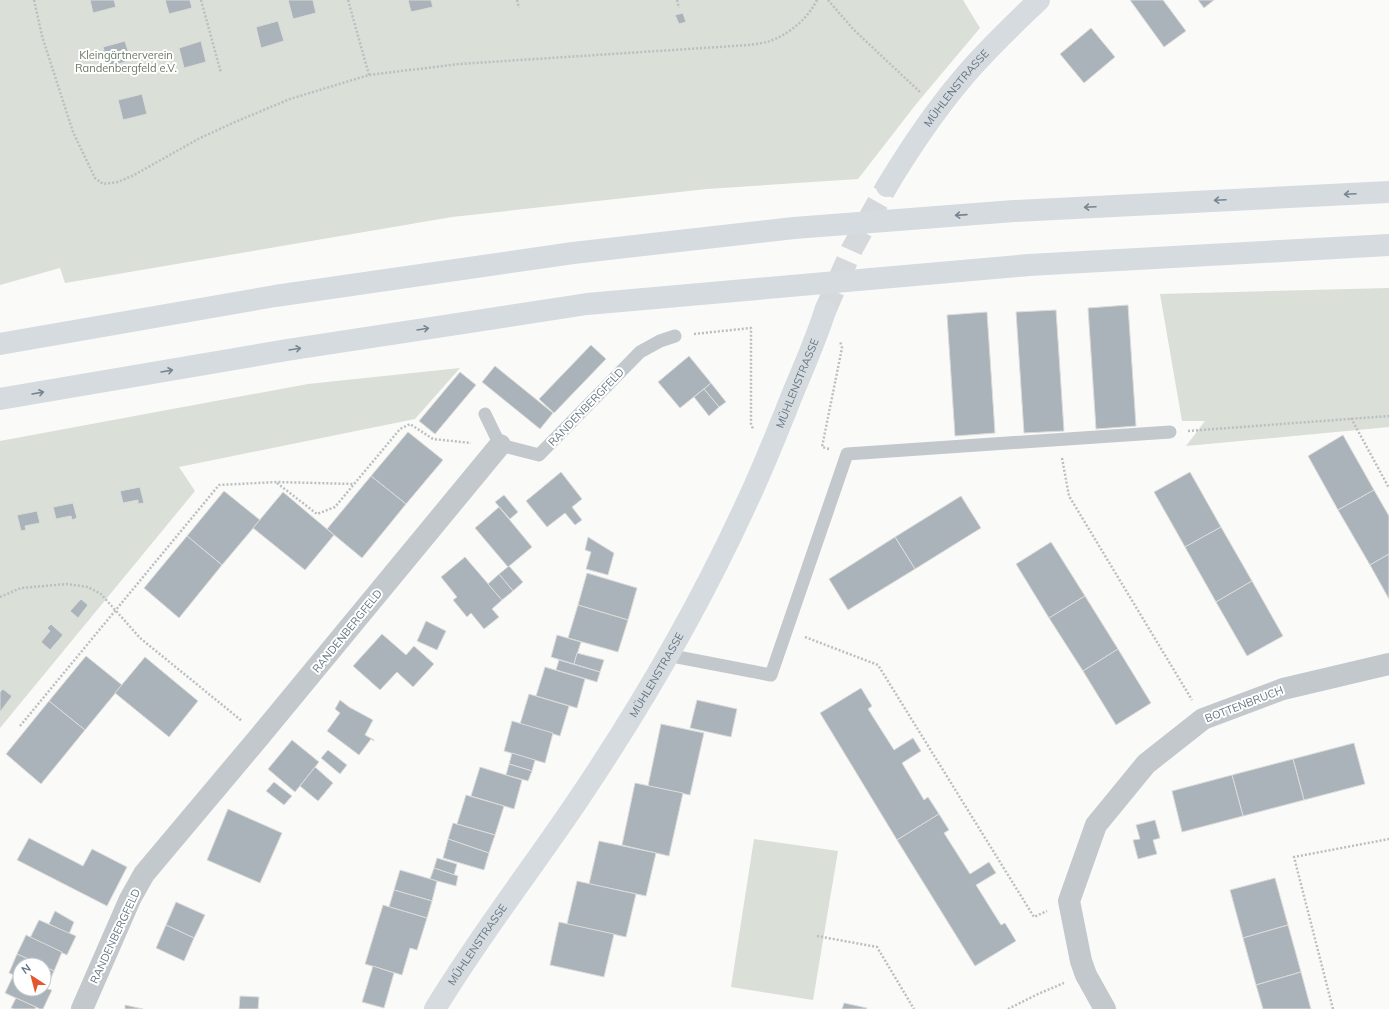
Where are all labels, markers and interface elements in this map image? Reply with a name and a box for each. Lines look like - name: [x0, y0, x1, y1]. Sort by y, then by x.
- street label: MÜHLENSTRASSE: [921, 47, 992, 129]
- park label: Kleingärtnerverein Randenbergfeld e.V.: [75, 48, 177, 75]
- one-way arrow: [1344, 190, 1357, 198]
- one-way arrow: [1214, 197, 1227, 204]
- one-way arrow: [1084, 203, 1097, 211]
- one-way arrow: [955, 211, 968, 218]
- one-way arrow: [416, 325, 429, 333]
- street label: MÜHLENSTRASSE: [773, 337, 822, 430]
- one-way arrow: [288, 345, 301, 353]
- street label: RANDENBERGFELD: [545, 365, 627, 449]
- one-way arrow: [160, 366, 173, 374]
- one-way arrow: [32, 388, 45, 396]
- street label: RANDENBERGFELD: [309, 587, 385, 675]
- street label: MÜHLENSTRASSE: [626, 630, 687, 720]
- street label: BOTTENBRUCH: [1203, 683, 1285, 725]
- street label: RANDENBERGFELD: [87, 886, 143, 986]
- street label: MÜHLENSTRASSE: [445, 901, 510, 988]
- north arrow: [12, 957, 52, 997]
- text: N: [19, 961, 34, 977]

